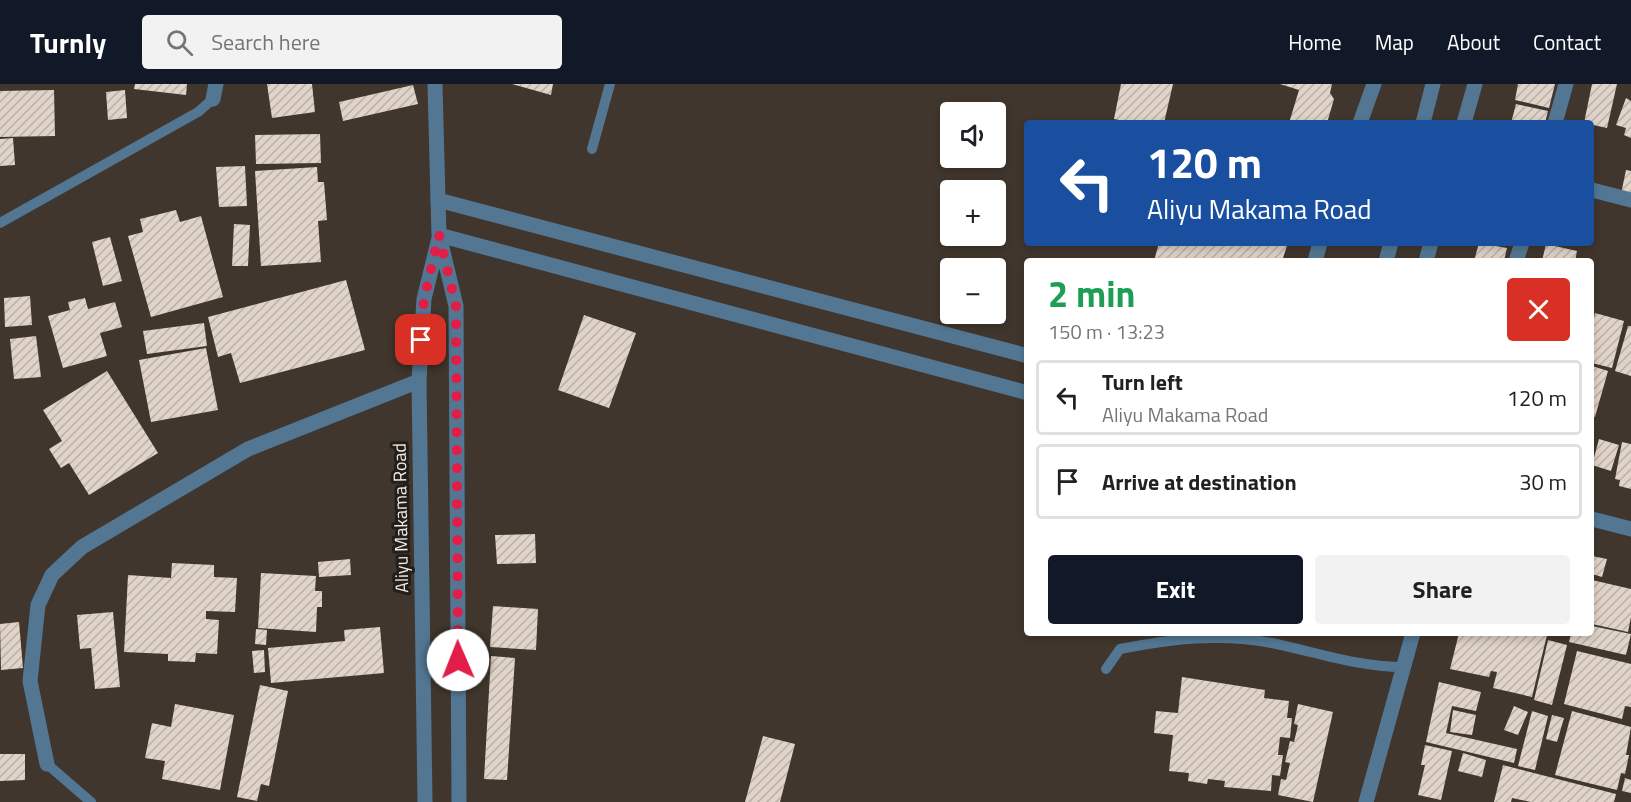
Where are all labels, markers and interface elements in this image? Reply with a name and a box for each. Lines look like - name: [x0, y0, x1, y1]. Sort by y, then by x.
- search box: [142, 15, 562, 69]
- text: Turnly: [30, 21, 106, 64]
- text: Search here: [211, 25, 320, 59]
- icon: search: [163, 26, 196, 59]
- text: Home: [1288, 26, 1342, 58]
- text: Map: [1375, 26, 1414, 58]
- text: About: [1447, 26, 1500, 58]
- text: Contact: [1533, 26, 1601, 58]
- map controls: [940, 102, 1006, 324]
- button: sound: [940, 102, 1006, 168]
- text: 120 m: [1147, 130, 1262, 194]
- icon: left: [1048, 144, 1126, 222]
- button: +: [940, 180, 1006, 246]
- text: Aliyu Makama Road: [1147, 188, 1372, 229]
- button: −: [940, 258, 1006, 324]
- text: 2 min: [1048, 266, 1135, 321]
- button: close: [1507, 278, 1570, 341]
- pin: [395, 314, 446, 365]
- text: 150 m · 13:23: [1048, 316, 1165, 347]
- icon: arrive: [404, 323, 437, 356]
- text: Turn left: [1102, 365, 1183, 399]
- icon: left: [1051, 381, 1084, 414]
- text: 120 m: [1507, 381, 1567, 415]
- text: Aliyu Makama Road: [1102, 399, 1268, 430]
- street label: Aliyu Makama Road: [386, 443, 415, 593]
- icon: arrive: [1051, 465, 1084, 498]
- text: Arrive at destination: [1102, 465, 1297, 499]
- text: 30 m: [1519, 465, 1567, 499]
- button: Exit: [1048, 555, 1303, 624]
- button: Share: [1315, 555, 1570, 624]
- position arrow: [426, 628, 490, 692]

